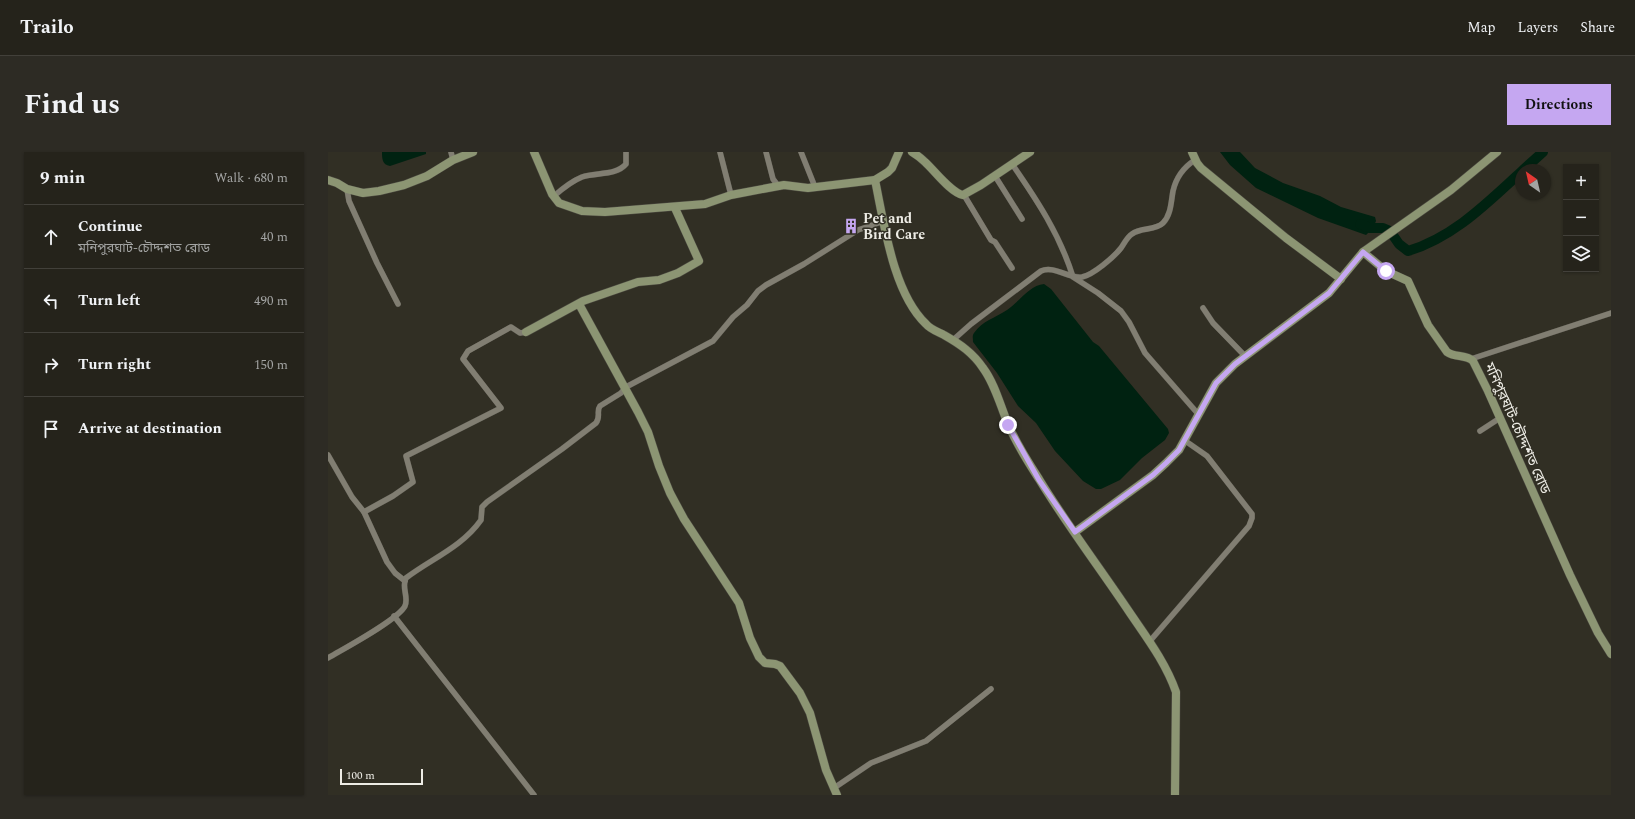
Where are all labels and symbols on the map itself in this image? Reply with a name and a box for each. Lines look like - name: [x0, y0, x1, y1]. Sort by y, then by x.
- north arrow: [1515, 164, 1551, 200]
- place label: Pet and Bird Care: [863, 208, 925, 245]
- building icon: Pet and Bird Care: [842, 217, 860, 235]
- route start: [1377, 262, 1395, 280]
- street label: মনিপুরঘাট-চৌদ্দশত রোড: [1479, 358, 1556, 498]
- route end: [999, 416, 1017, 434]
- scale bar: [340, 767, 423, 786]

